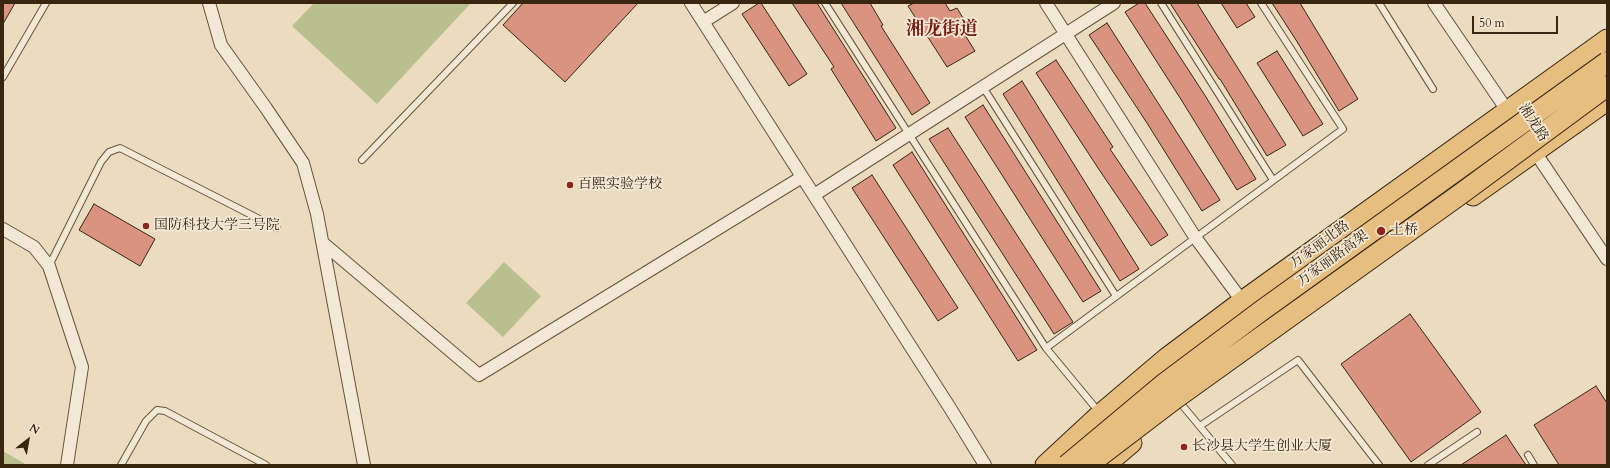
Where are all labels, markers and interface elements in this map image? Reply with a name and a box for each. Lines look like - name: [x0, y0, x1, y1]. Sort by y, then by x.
- scale bar: [1474, 8, 1560, 34]
- text: 50 m: [1479, 15, 1505, 31]
- district label: 湘龙街道: [906, 19, 978, 41]
- street label: 湘龙路: [1515, 101, 1551, 145]
- place label: 百熙实验学校: [578, 177, 662, 193]
- marker: 百熙实验学校: [565, 180, 575, 190]
- place label: 国防科技大学三号院: [154, 218, 280, 234]
- street label: 万家丽北路: [1287, 218, 1353, 272]
- marker: 国防科技大学三号院: [141, 221, 151, 231]
- place label: 土桥: [1390, 223, 1418, 239]
- marker: 土桥: [1375, 225, 1387, 237]
- street label: 万家丽路高架: [1294, 228, 1372, 290]
- north arrow: [8, 420, 48, 460]
- text: N: [26, 420, 42, 438]
- place label: 长沙县大学生创业大厦: [1192, 439, 1332, 455]
- marker: 长沙县大学生创业大厦: [1179, 442, 1189, 452]

